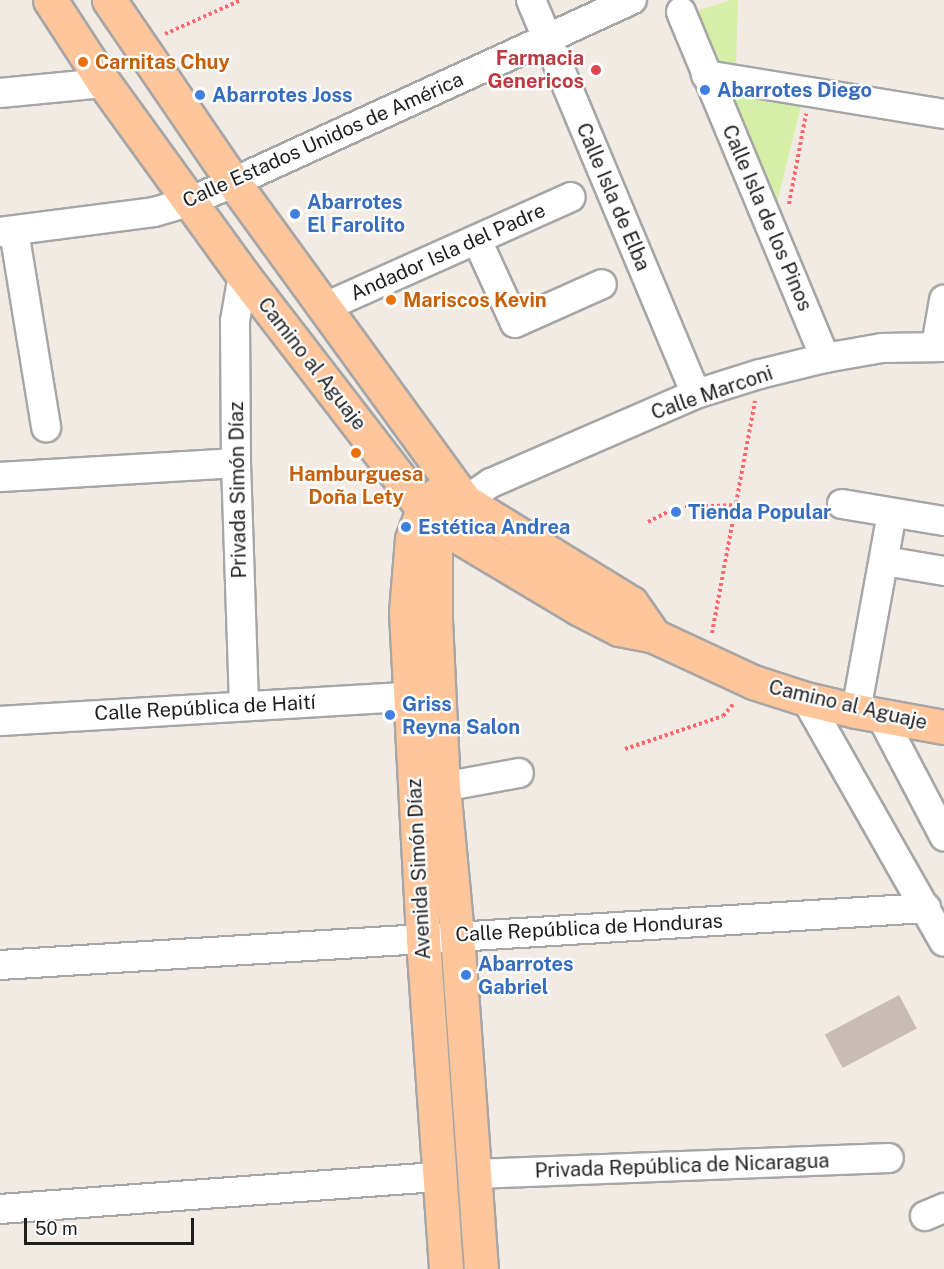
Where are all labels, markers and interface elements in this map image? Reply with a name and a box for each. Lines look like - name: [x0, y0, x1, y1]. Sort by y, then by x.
- place label: Farmacia Genericos: [487, 46, 584, 93]
- place label: Carnitas Chuy: [95, 50, 230, 74]
- marker: Carnitas Chuy: [76, 55, 90, 69]
- marker: Farmacia Genericos: [589, 63, 603, 77]
- street label: Calle Estados Unidos de América: [179, 67, 467, 213]
- place label: Abarrotes Diego: [717, 78, 872, 102]
- place label: Abarrotes Joss: [212, 83, 353, 107]
- marker: Abarrotes Diego: [698, 83, 712, 97]
- marker: Abarrotes Joss: [193, 88, 207, 102]
- street label: Calle Isla de Elba: [571, 119, 655, 275]
- street label: Calle Isla de los Pinos: [717, 121, 817, 315]
- place label: Abarrotes El Farolito: [307, 190, 405, 237]
- street label: Andador Isla del Padre: [347, 198, 549, 306]
- marker: Abarrotes El Farolito: [288, 207, 302, 221]
- place label: Mariscos Kevin: [403, 288, 547, 312]
- street label: Camino al Aguaje: [253, 293, 371, 435]
- marker: Mariscos Kevin: [384, 293, 398, 307]
- street label: Calle Marconi: [648, 361, 776, 425]
- street label: Privada Simón Díaz: [224, 401, 252, 579]
- marker: Hamburguesa Doña Lety: [349, 446, 363, 460]
- place label: Hamburguesa Doña Lety: [289, 462, 423, 509]
- place label: Tienda Popular: [688, 500, 831, 524]
- marker: Tienda Popular: [669, 505, 683, 519]
- place label: Estética Andrea: [418, 515, 570, 539]
- marker: Estética Andrea: [399, 520, 413, 534]
- street label: Camino al Aguaje: [766, 675, 930, 735]
- street label: Calle República de Haití: [94, 690, 316, 726]
- place label: Griss Reyna Salon: [402, 692, 520, 739]
- marker: Griss Reyna Salon: [383, 708, 397, 722]
- street label: Avenida Simón Díaz: [402, 778, 436, 960]
- street label: Calle República de Honduras: [454, 909, 724, 947]
- place label: Abarrotes Gabriel: [478, 952, 574, 999]
- marker: Abarrotes Gabriel: [459, 968, 473, 982]
- street label: Privada República de Nicaragua: [534, 1149, 830, 1183]
- scale bar: [27, 1206, 196, 1244]
- text: 50 m: [35, 1218, 78, 1239]

